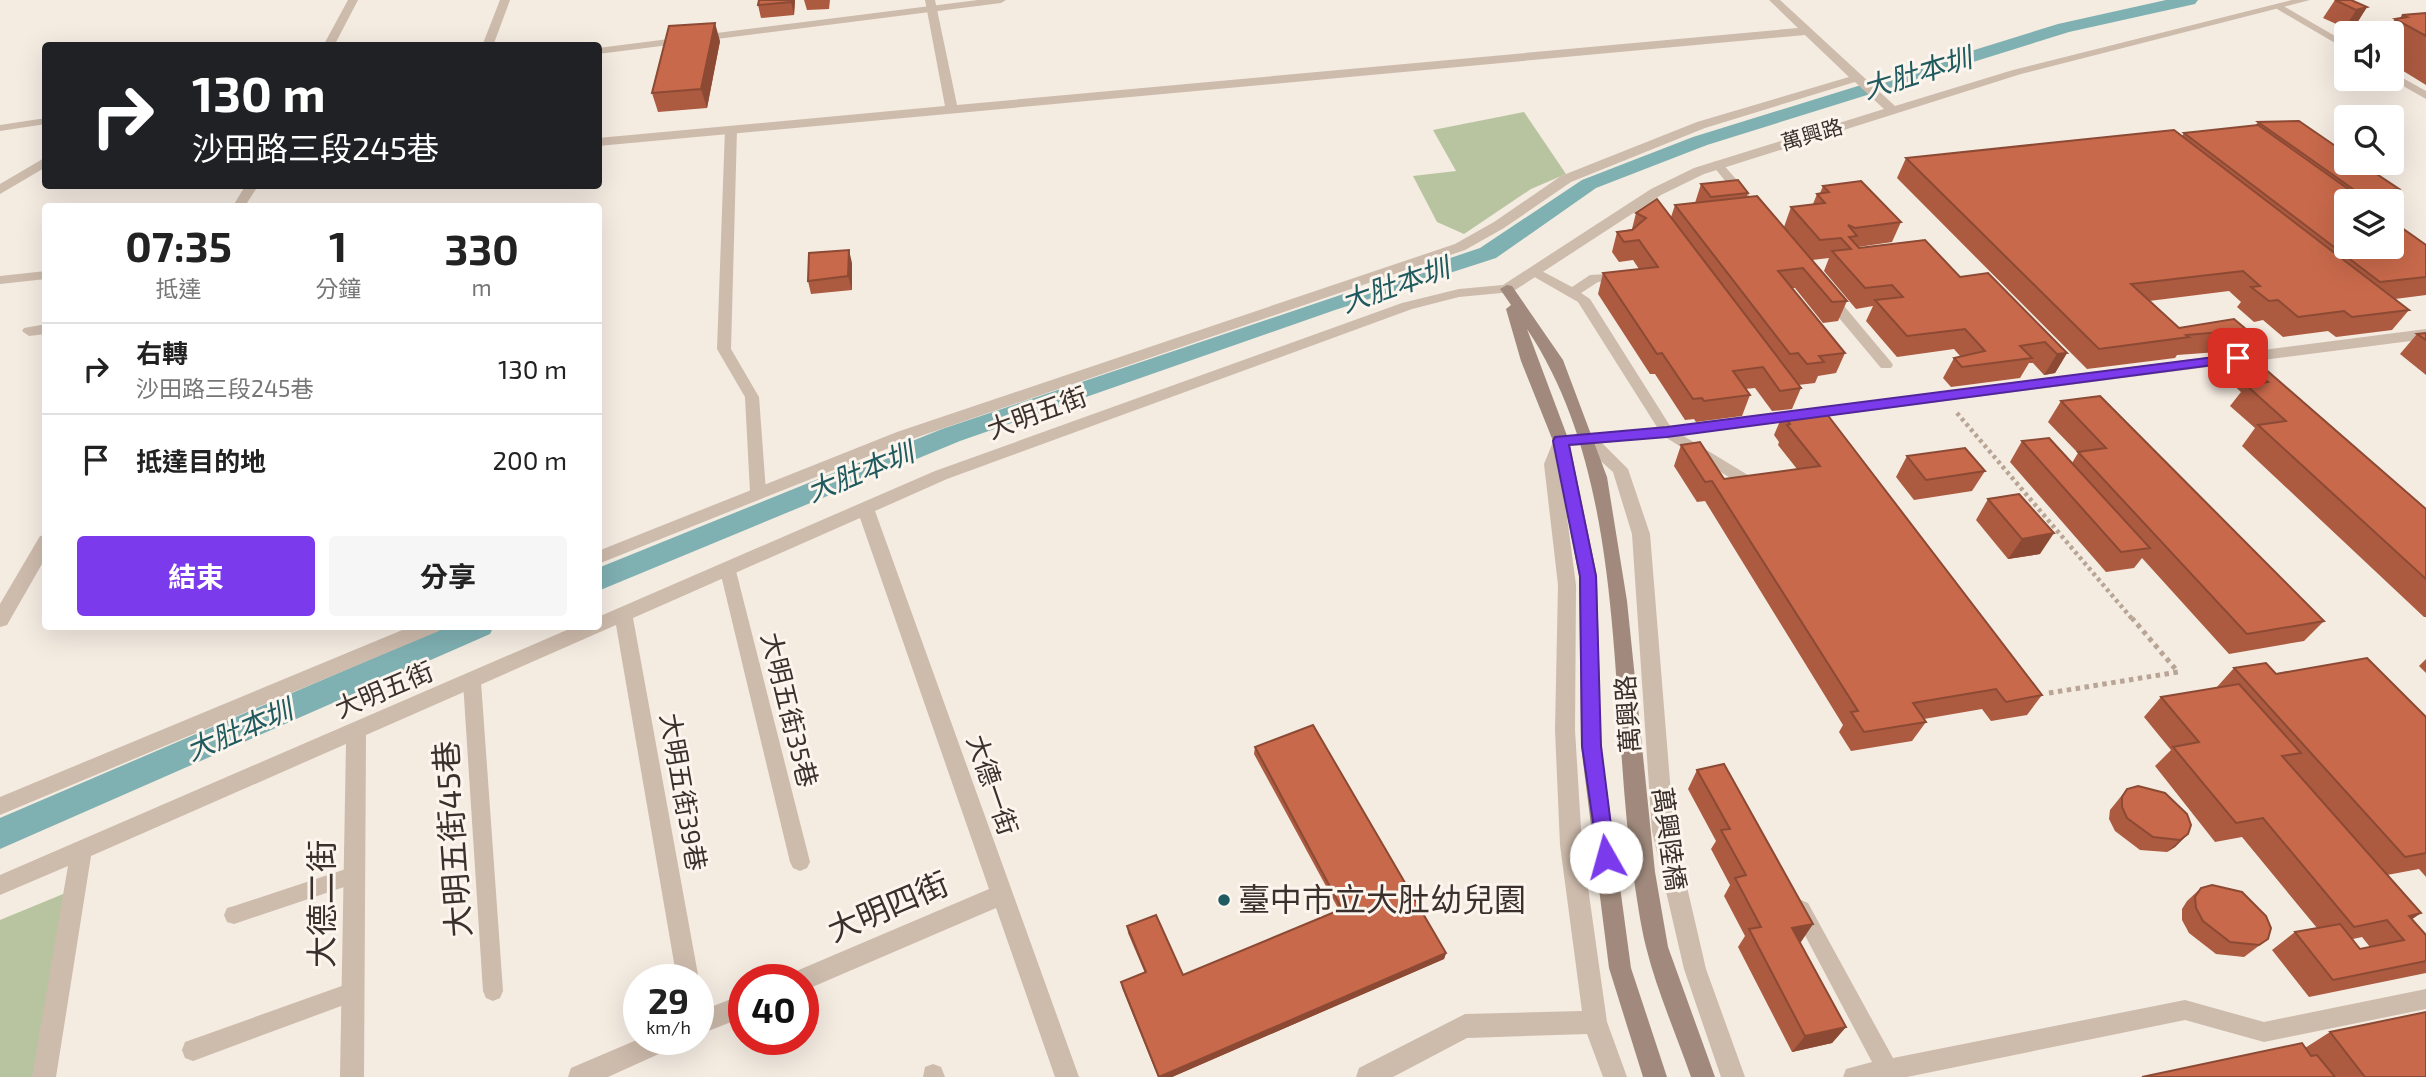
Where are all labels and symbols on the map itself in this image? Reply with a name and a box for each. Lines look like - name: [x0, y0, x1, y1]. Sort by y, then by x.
- water label: 大肚本圳: [1858, 38, 1979, 105]
- street label: 萬興路: [1778, 113, 1845, 154]
- water label: 大肚本圳: [1336, 248, 1457, 318]
- pin: [2208, 328, 2268, 388]
- street label: 大明五街: [982, 379, 1091, 444]
- water label: 大肚本圳: [801, 433, 922, 508]
- street label: 大明五街35巷: [756, 629, 825, 790]
- street label: 大明五街: [329, 654, 437, 723]
- street label: 萬興路: [1608, 674, 1645, 754]
- water label: 大肚本圳: [180, 690, 300, 767]
- street label: 大明五街39巷: [655, 711, 714, 873]
- street label: 大德一街: [962, 730, 1025, 839]
- street label: 大明五街45巷: [425, 740, 477, 939]
- street label: 萬興陸橋: [1648, 785, 1693, 892]
- position arrow: [1569, 820, 1643, 894]
- street label: 大德二街: [301, 840, 339, 968]
- street label: 大明四街: [821, 863, 954, 948]
- place label: 臺中市立大肚幼兒園: [1238, 879, 1526, 917]
- marker: 臺中市立大肚幼兒園: [1216, 892, 1232, 908]
- speed limit sign: 40: [728, 964, 819, 1055]

